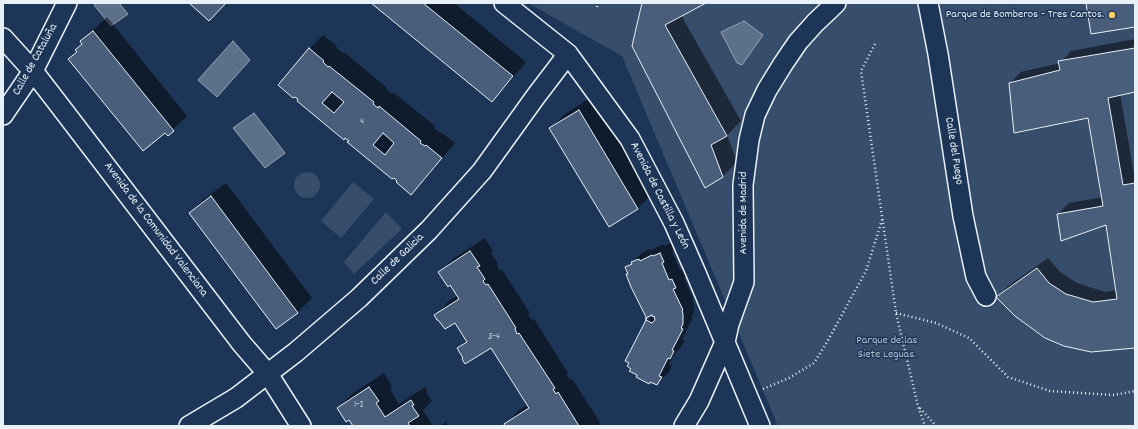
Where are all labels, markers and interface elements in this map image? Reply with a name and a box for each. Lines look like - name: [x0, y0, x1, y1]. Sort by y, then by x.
- place label: Parque de Bomberos - Tres Cantos.: [946, 8, 1104, 22]
- marker: Parque de Bomberos - Tres Cantos.: [1107, 10, 1117, 20]
- street label: Calle de Cataluña: [10, 22, 62, 98]
- street label: Calle del Fuego: [941, 116, 965, 186]
- house number: 4: [360, 117, 364, 129]
- street label: Avenida de Castilla y León: [626, 140, 692, 252]
- street label: Avenida de la Comunidad Valenciana: [100, 160, 210, 300]
- street label: Avenida de Madrid: [737, 172, 751, 254]
- street label: Calle de Galicia: [368, 231, 428, 289]
- house number: 3-4: [488, 332, 500, 344]
- park label: Parque de las Siete Leguas.: [856, 334, 918, 362]
- house number: 1-2: [354, 400, 364, 412]

